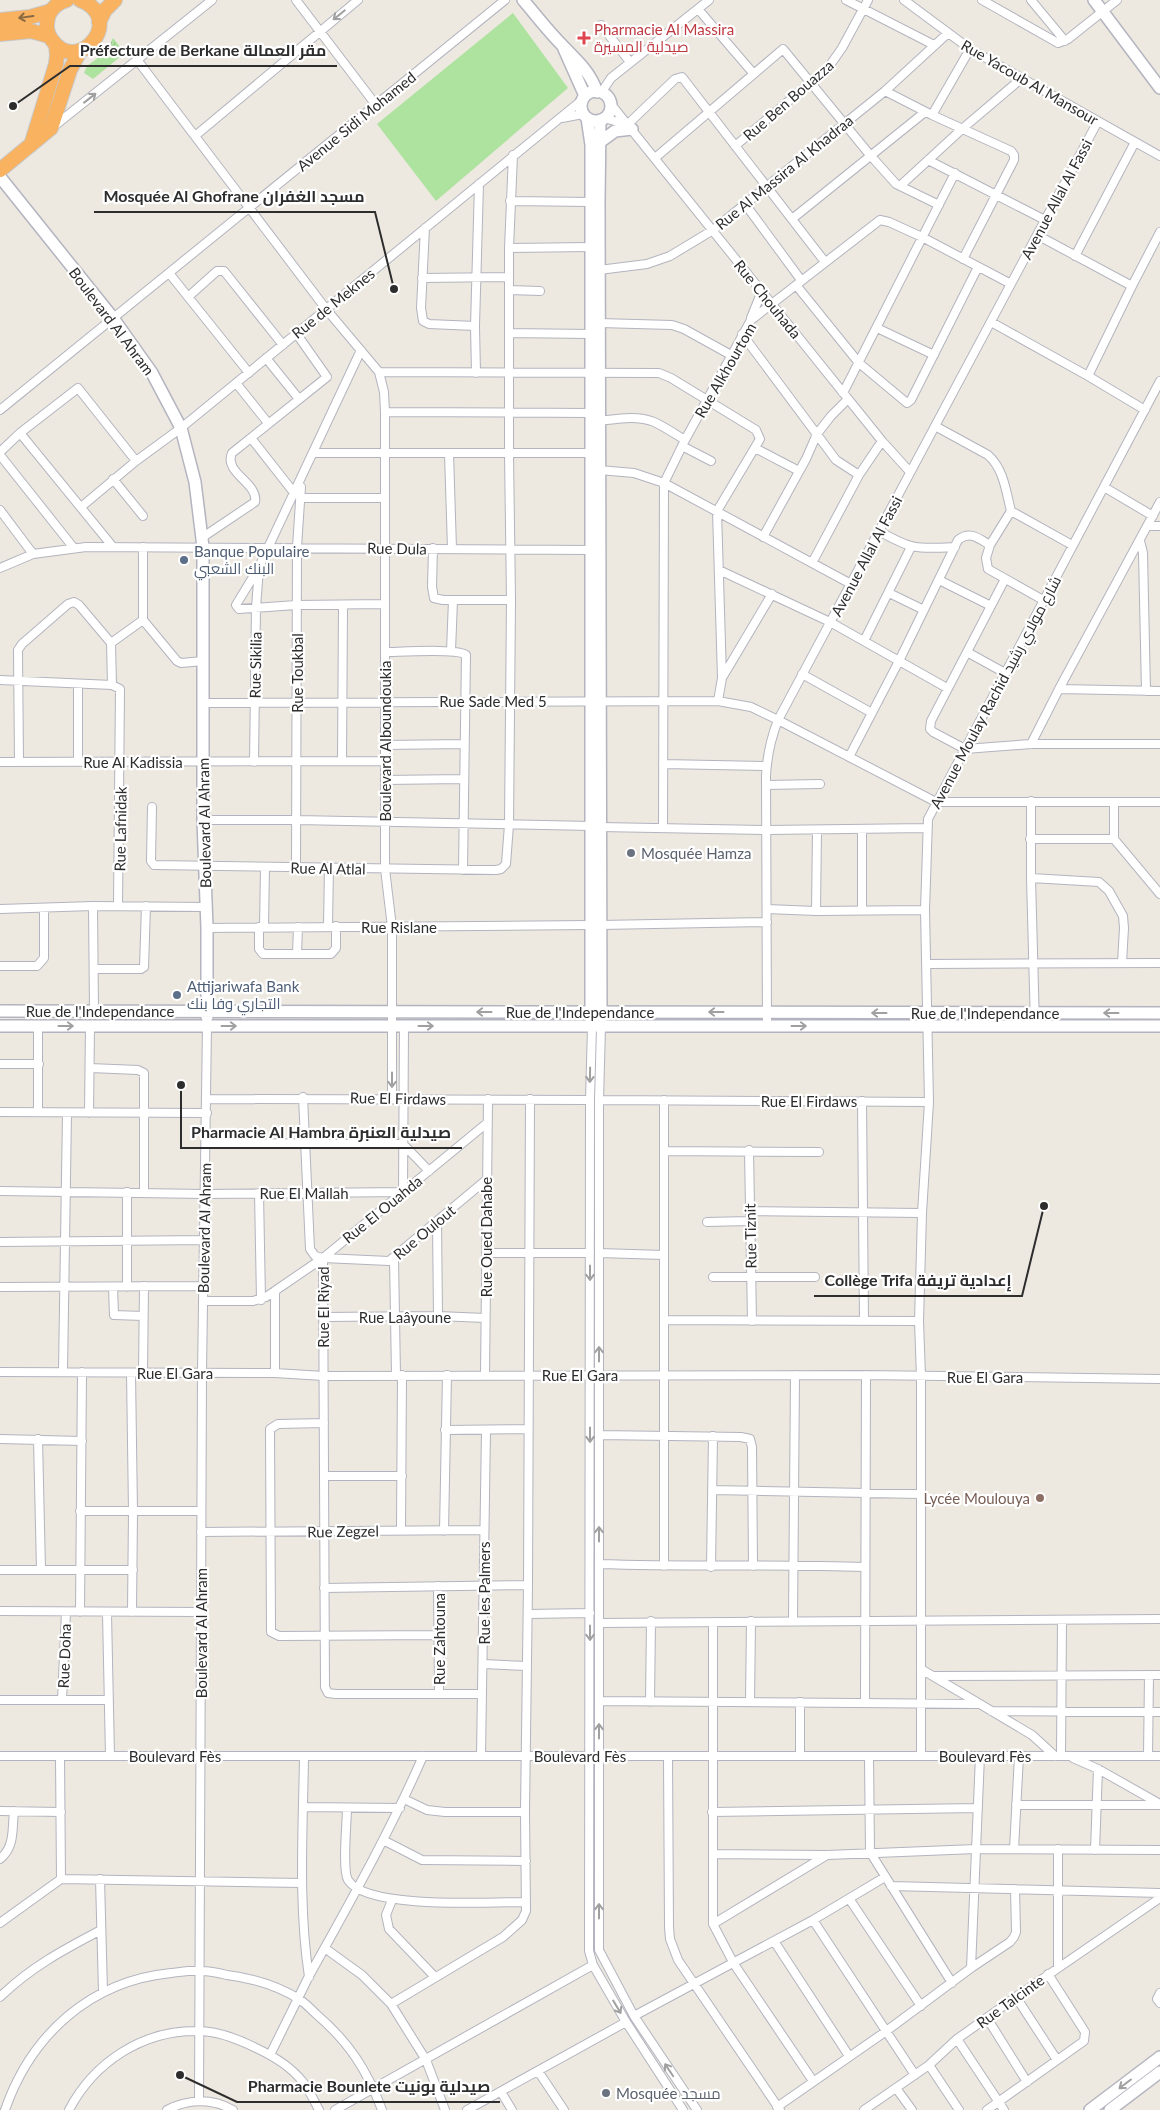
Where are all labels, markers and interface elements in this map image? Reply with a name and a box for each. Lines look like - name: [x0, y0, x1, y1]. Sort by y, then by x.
- one-way arrow: [333, 10, 346, 21]
- one-way arrow: [18, 12, 34, 22]
- place label: Pharmacie Al Massira صيدلية المسيرة: [594, 20, 734, 56]
- marker: Pharmacie Al Massira صيدلية المسيرة: [578, 32, 590, 44]
- callout: Préfecture de Berkane مقر العمالة: [70, 35, 337, 66]
- street label: Rue Yacoub Al Mansour: [958, 35, 1102, 129]
- text: Préfecture de Berkane مقر العمالة: [80, 40, 326, 60]
- street label: Rue Ben Bouazza: [739, 56, 837, 144]
- street label: Avenue Sidi Mohamed: [293, 68, 419, 174]
- one-way arrow: [83, 93, 96, 104]
- street label: Rue Al Massira Al Khadraa: [711, 111, 857, 233]
- street label: Avenue Allal Al Fassi: [1017, 136, 1095, 262]
- callout: Mosquée Al Ghofrane مسجد الغفران: [94, 181, 375, 212]
- text: Mosquée Al Ghofrane مسجد الغفران: [103, 186, 365, 206]
- street label: Rue Chouhada: [731, 256, 805, 342]
- street label: Boulevard Al Ahram: [66, 264, 158, 378]
- street label: Rue de Meknes: [288, 264, 378, 342]
- street label: Rue Alkhourtom: [690, 319, 760, 421]
- street label: Avenue Allal Al Fassi: [827, 493, 905, 619]
- street label: Rue Dula: [367, 538, 427, 558]
- place label: Banque Populaire البنك الشعبي: [194, 542, 310, 581]
- marker: Banque Populaire البنك الشعبي: [178, 554, 190, 566]
- street label: Avenue Moulay Rachid شارع مولاي رشيد: [926, 572, 1068, 813]
- street label: Rue Sikilia: [245, 631, 265, 699]
- street label: Rue Toukbal: [288, 633, 306, 713]
- street label: Boulevard Alboundoukia: [376, 661, 394, 821]
- street label: Rue Sade Med 5: [439, 692, 547, 710]
- street label: Rue Al Kadissia: [83, 753, 183, 771]
- street label: Boulevard Al Ahram: [194, 758, 214, 888]
- street label: Rue Lafnidak: [110, 786, 130, 872]
- place label: Mosquée Hamza: [641, 844, 751, 862]
- marker: Mosquée Hamza: [625, 847, 637, 859]
- street label: Rue Al Atlal: [290, 858, 366, 878]
- street label: Rue Rislane: [361, 918, 437, 936]
- place label: Attijariwafa Bank التجاري وفا بنك: [187, 977, 300, 1016]
- marker: Attijariwafa Bank التجاري وفا بنك: [171, 989, 183, 1001]
- street label: Rue de l'Independance: [26, 1002, 174, 1020]
- street label: Rue de l'Independance: [506, 1003, 654, 1021]
- street label: Rue de l'Independance: [911, 1004, 1059, 1022]
- one-way arrow: [476, 1007, 492, 1017]
- one-way arrow: [709, 1007, 725, 1017]
- one-way arrow: [871, 1008, 888, 1018]
- one-way arrow: [1104, 1008, 1120, 1017]
- one-way arrow: [58, 1021, 74, 1031]
- one-way arrow: [220, 1021, 236, 1031]
- one-way arrow: [418, 1021, 434, 1031]
- one-way arrow: [790, 1021, 806, 1031]
- one-way arrow: [585, 1067, 595, 1083]
- one-way arrow: [387, 1071, 397, 1087]
- street label: Rue El Firdaws: [350, 1088, 446, 1108]
- street label: Rue El Firdaws: [761, 1092, 857, 1110]
- callout: Pharmacie Al Hambra صيدلية العنبرة: [181, 1117, 462, 1148]
- text: Pharmacie Al Hambra صيدلية العنبرة: [191, 1122, 451, 1142]
- street label: Boulevard Al Ahram: [194, 1163, 214, 1293]
- street label: Rue El Ouahda: [339, 1171, 425, 1247]
- street label: Rue Oued Dahabe: [477, 1177, 495, 1297]
- street label: Rue El Mallah: [259, 1184, 349, 1202]
- street label: Rue Oulout: [389, 1201, 459, 1263]
- street label: Rue Tiznit: [740, 1203, 760, 1269]
- one-way arrow: [585, 1264, 595, 1281]
- callout: Collège Trifa إعدادية تريفة: [814, 1265, 1022, 1296]
- street label: Rue El Riyad: [314, 1266, 332, 1348]
- text: Collège Trifa إعدادية تريفة: [825, 1270, 1011, 1292]
- street label: Rue Laâyoune: [359, 1308, 451, 1326]
- one-way arrow: [594, 1346, 604, 1362]
- street label: Rue El Gara: [137, 1364, 213, 1382]
- street label: Rue El Gara: [542, 1366, 618, 1384]
- street label: Rue El Gara: [947, 1368, 1023, 1386]
- one-way arrow: [585, 1427, 595, 1443]
- place label: Lycée Moulouya: [923, 1489, 1030, 1507]
- marker: Lycée Moulouya: [1034, 1492, 1046, 1504]
- street label: Rue Zegzel: [307, 1521, 379, 1541]
- one-way arrow: [594, 1526, 604, 1542]
- street label: Rue les Palmers: [475, 1542, 493, 1644]
- street label: Boulevard Al Ahram: [192, 1568, 210, 1698]
- street label: Rue Zahtouna: [430, 1593, 448, 1685]
- street label: Rue Doha: [54, 1623, 74, 1689]
- one-way arrow: [585, 1624, 595, 1641]
- one-way arrow: [594, 1723, 604, 1740]
- street label: Boulevard Fès: [129, 1747, 221, 1765]
- street label: Boulevard Fès: [534, 1747, 626, 1765]
- street label: Boulevard Fès: [939, 1747, 1031, 1765]
- one-way arrow: [594, 1903, 604, 1920]
- street label: Rue Talcinte: [973, 1970, 1047, 2032]
- one-way arrow: [613, 1999, 623, 2013]
- one-way arrow: [664, 2063, 674, 2077]
- callout: Pharmacie Bounlete صيدلية بونيت: [237, 2071, 500, 2102]
- text: Pharmacie Bounlete صيدلية بونيت: [248, 2076, 490, 2096]
- one-way arrow: [1119, 2078, 1132, 2089]
- place label: Mosquée مسجد: [616, 2084, 721, 2102]
- marker: Mosquée مسجد: [600, 2087, 612, 2099]

